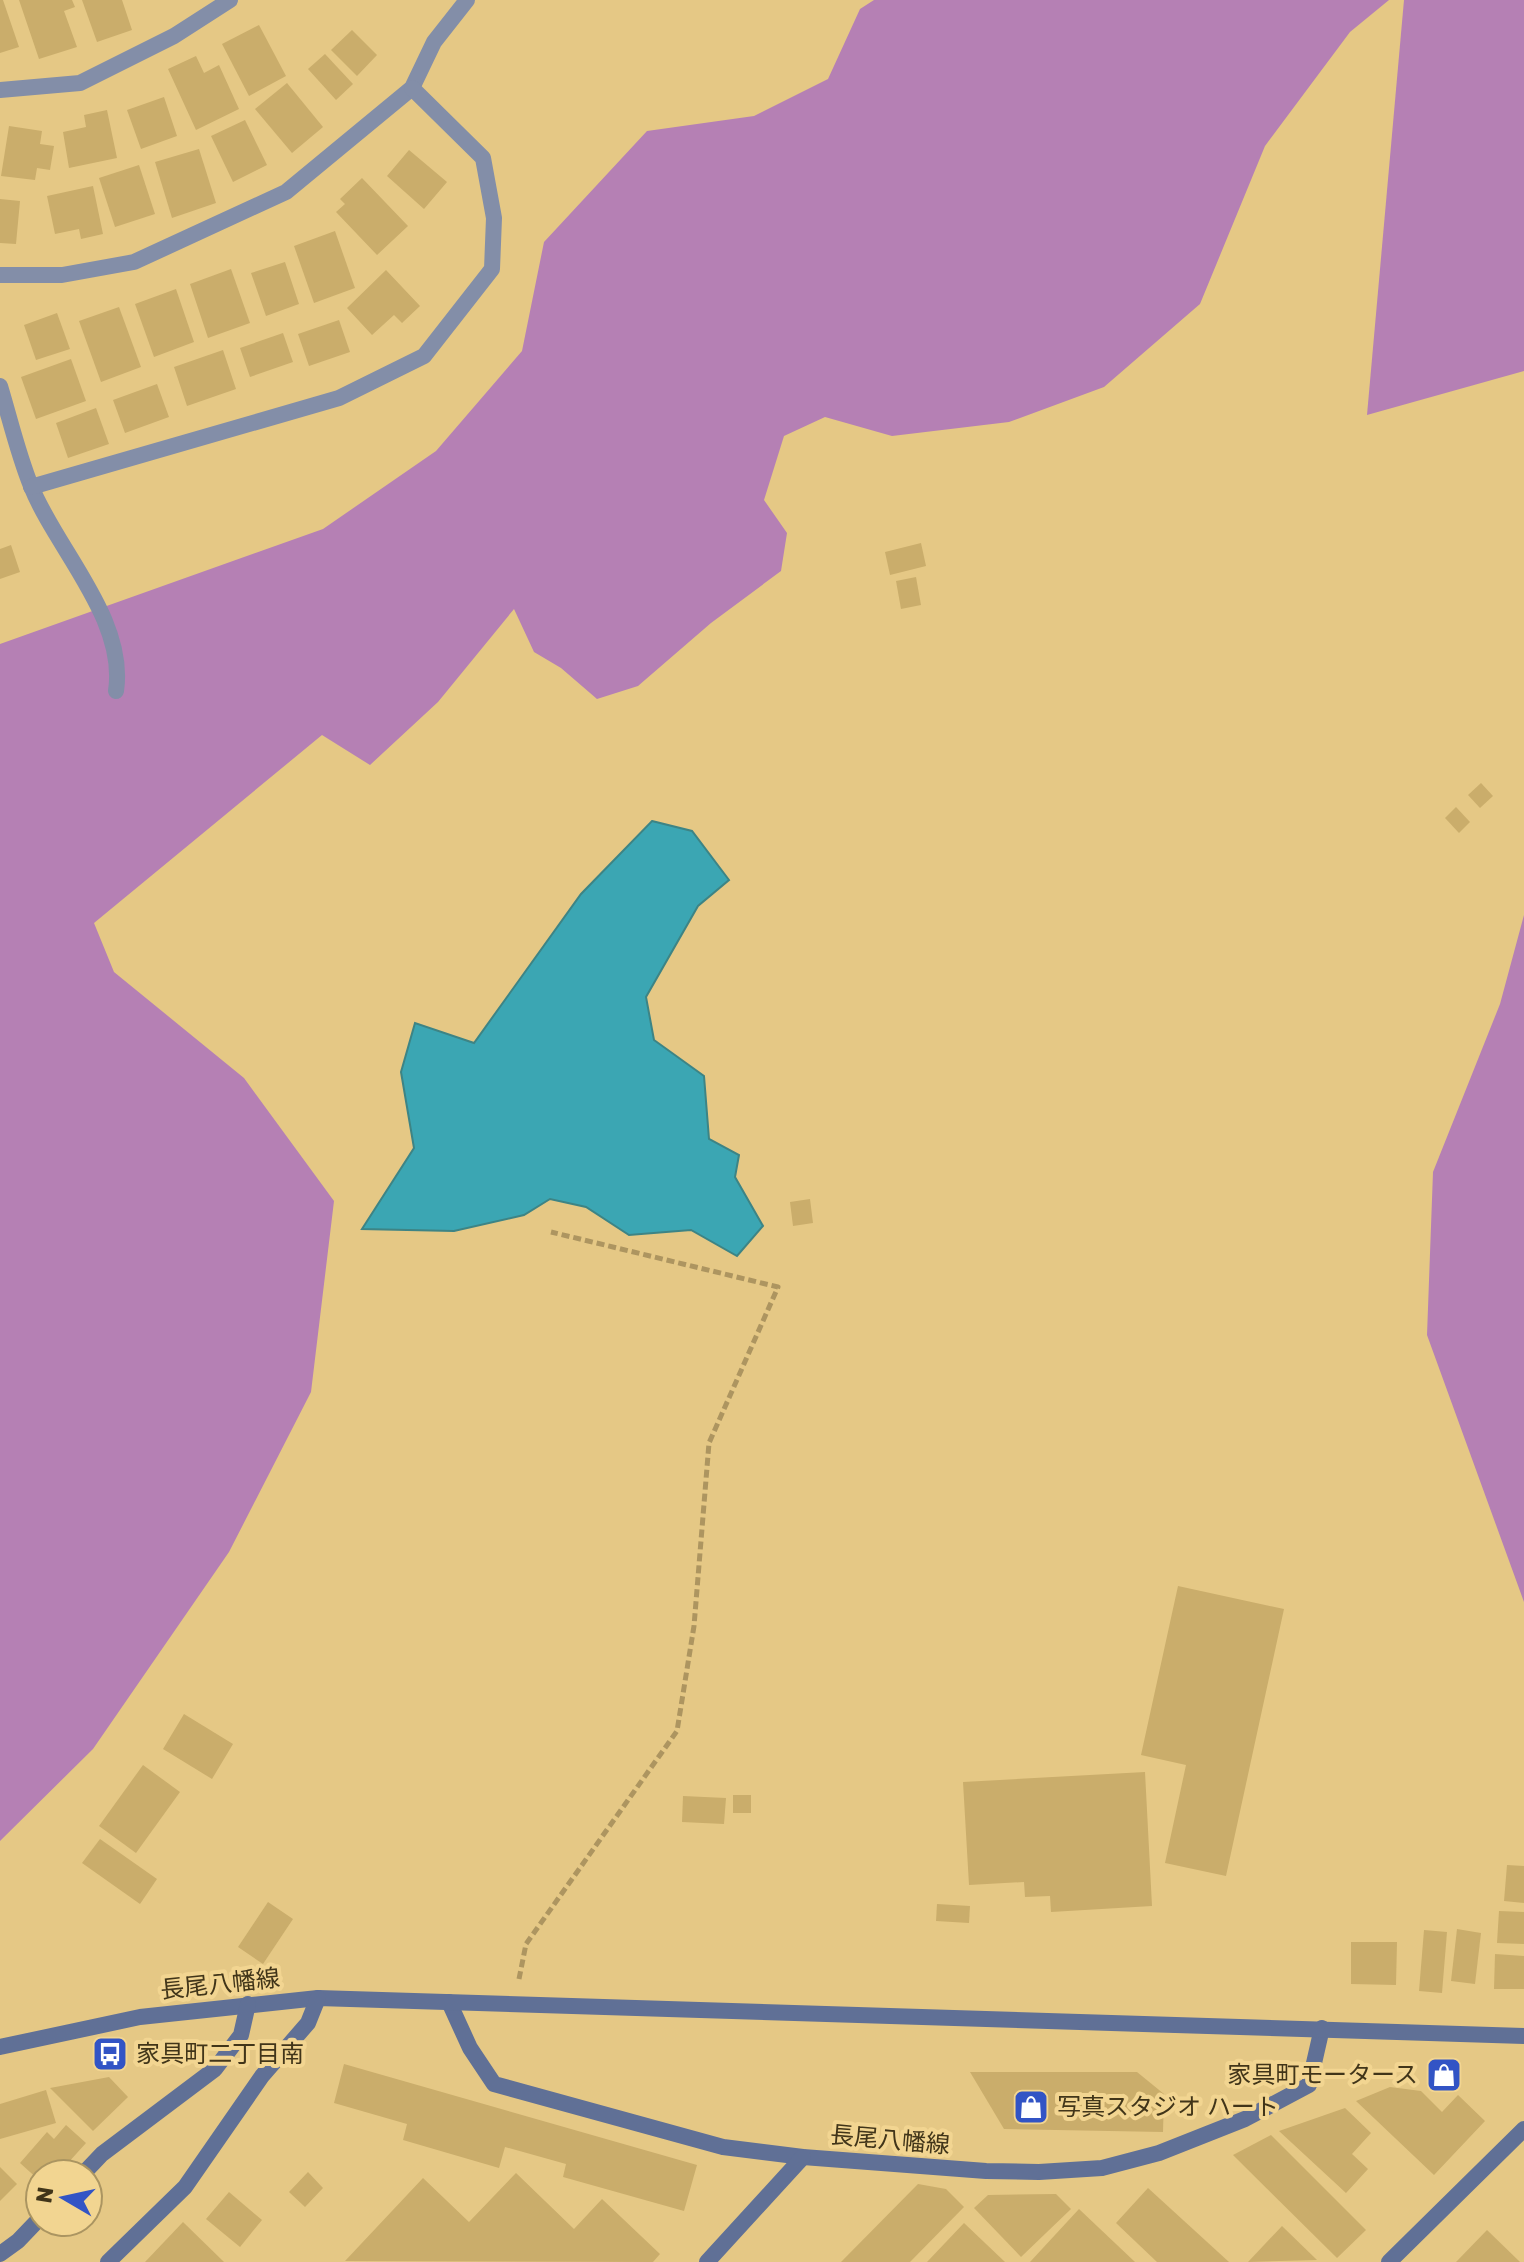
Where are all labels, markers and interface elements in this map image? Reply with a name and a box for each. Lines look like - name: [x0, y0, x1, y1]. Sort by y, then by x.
- street label: 長尾八幡線: [159, 1964, 281, 2004]
- bus stop icon: 家具町二丁目南: [91, 2035, 129, 2073]
- place label: 家具町二丁目南: [136, 2040, 304, 2068]
- shop icon: 家具町モータース: [1425, 2056, 1463, 2094]
- place label: 家具町モータース: [1227, 2061, 1418, 2089]
- shop icon: 写真スタジオ ハート: [1012, 2088, 1050, 2126]
- place label: 写真スタジオ ハート: [1057, 2093, 1279, 2121]
- street label: 長尾八幡線: [829, 2121, 951, 2159]
- north arrow: [24, 2158, 104, 2238]
- text: N: [30, 2185, 59, 2205]

